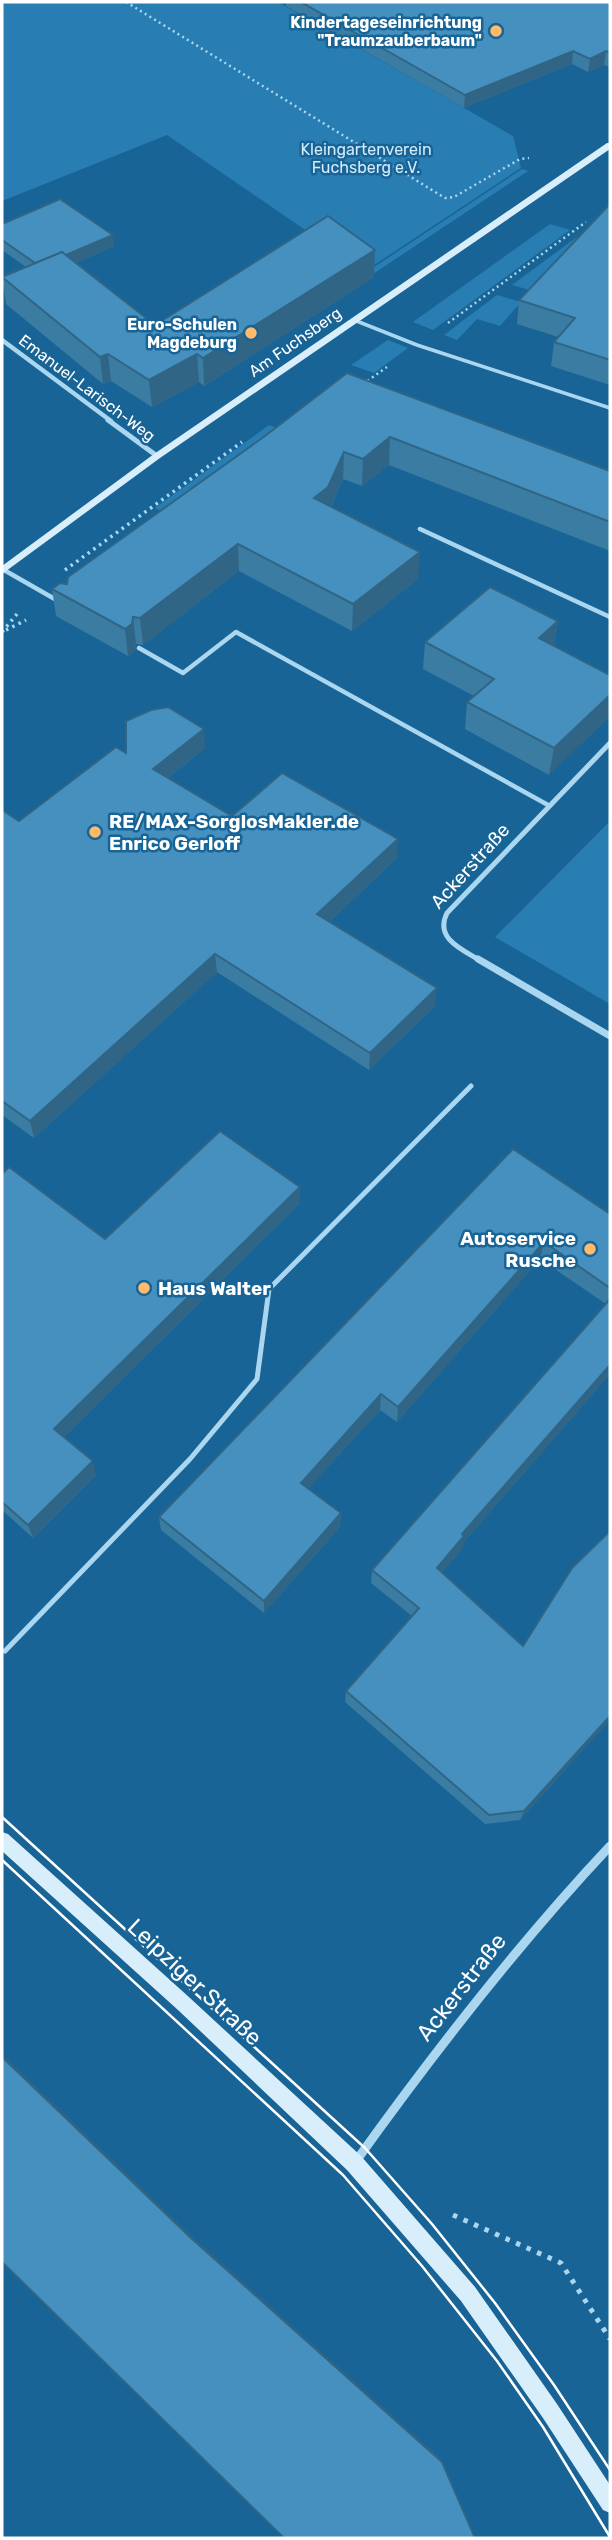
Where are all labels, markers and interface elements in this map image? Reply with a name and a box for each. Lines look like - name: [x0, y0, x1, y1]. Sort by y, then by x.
- place label: Kindertageseinrichtung "Traumzauberbaum": [290, 13, 482, 50]
- marker: Kindertageseinrichtung "Traumzauberbaum": [488, 23, 504, 39]
- park label: Kleingartenverein Fuchsberg e.V.: [300, 140, 432, 177]
- street label: Am Fuchsberg: [245, 303, 345, 381]
- place label: Euro-Schulen Magdeburg: [127, 315, 237, 352]
- marker: Euro-Schulen Magdeburg: [243, 325, 259, 341]
- street label: Emanuel-Larisch-Weg: [15, 331, 159, 445]
- place label: RE/MAX-SorglosMakler.de Enrico Gerloff: [109, 810, 359, 855]
- street label: Ackerstraße: [426, 819, 514, 913]
- marker: RE/MAX-SorglosMakler.de Enrico Gerloff: [87, 824, 103, 840]
- place label: Autoservice Rusche: [460, 1227, 576, 1272]
- marker: Autoservice Rusche: [582, 1241, 598, 1257]
- place label: Haus Walter: [158, 1277, 271, 1300]
- marker: Haus Walter: [136, 1280, 152, 1296]
- street label: Leipziger Straße: [122, 1913, 268, 2051]
- street label: Ackerstraße: [410, 1927, 512, 2047]

